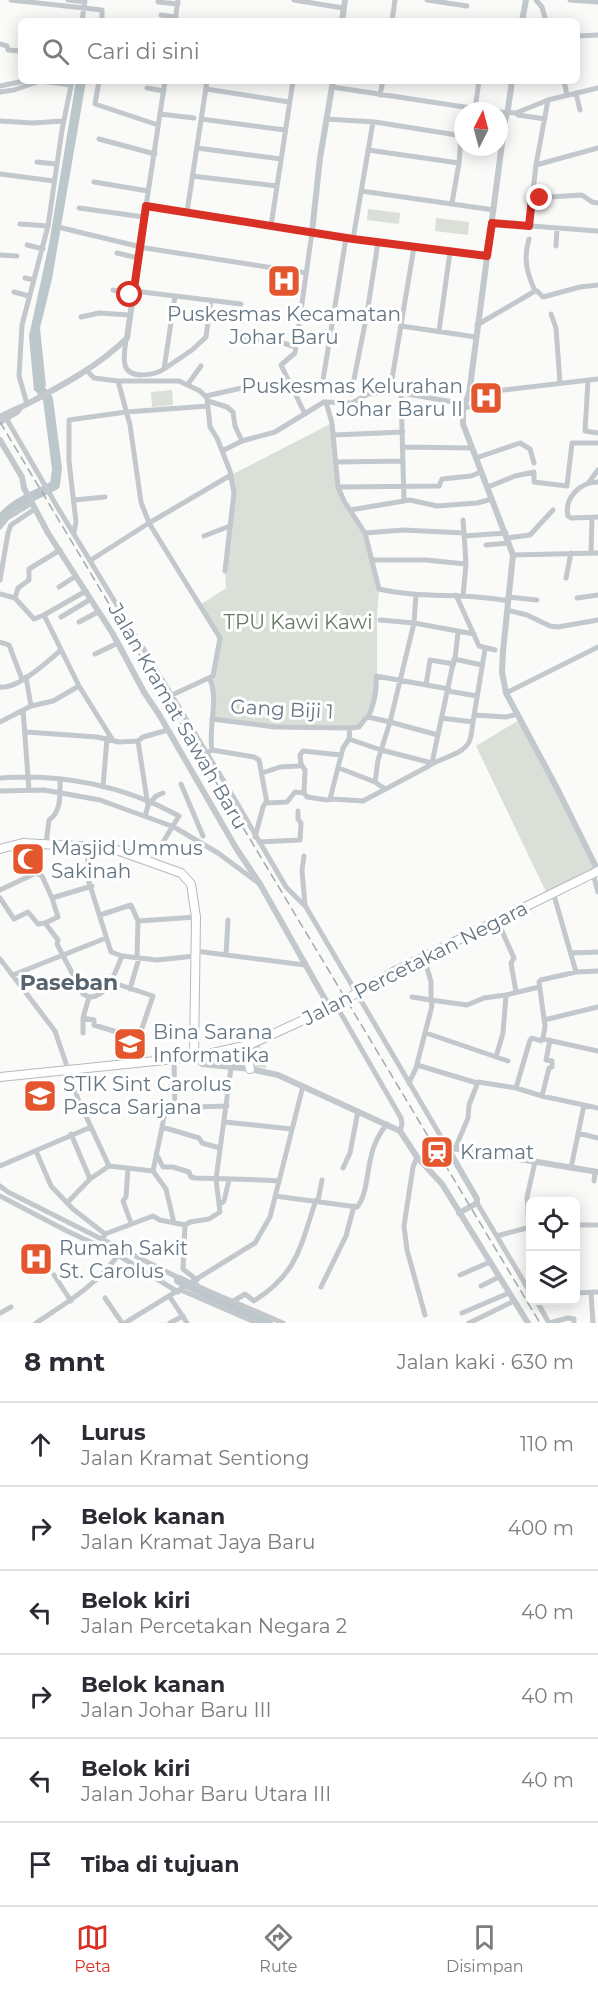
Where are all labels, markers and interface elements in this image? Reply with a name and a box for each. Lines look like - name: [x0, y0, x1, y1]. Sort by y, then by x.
- search box: [18, 18, 580, 84]
- icon: search: [39, 35, 72, 68]
- text: Cari di sini: [87, 38, 200, 65]
- north arrow: [454, 102, 508, 156]
- route end: [526, 184, 552, 210]
- hospital icon: Puskesmas Kecamatan Johar Baru: [266, 263, 302, 299]
- route start: [116, 281, 142, 307]
- place label: Puskesmas Kecamatan Johar Baru: [167, 302, 401, 349]
- place label: Puskesmas Kelurahan Johar Baru II: [242, 374, 463, 421]
- hospital icon: Puskesmas Kelurahan Johar Baru II: [468, 380, 504, 416]
- street label: Jalan Kramat Sawah Baru: [103, 598, 253, 833]
- park label: TPU Kawi Kawi: [223, 610, 373, 634]
- street label: Gang Biji 1: [230, 694, 334, 724]
- place label: Masjid Ummus Sakinah: [51, 836, 203, 883]
- mosque icon: Masjid Ummus Sakinah: [10, 841, 46, 877]
- street label: Jalan Percetakan Negara: [297, 896, 532, 1031]
- district label: Paseban: [20, 969, 118, 996]
- place label: Bina Sarana Informatika: [153, 1020, 272, 1067]
- school or university icon: Bina Sarana Informatika: [112, 1026, 148, 1062]
- place label: STIK Sint Carolus Pasca Sarjana: [63, 1072, 232, 1119]
- school or university icon: STIK Sint Carolus Pasca Sarjana: [22, 1078, 58, 1114]
- station icon: Kramat: [419, 1134, 455, 1170]
- place label: Kramat: [460, 1140, 534, 1164]
- map controls: [526, 1197, 580, 1305]
- button: locate: [526, 1197, 580, 1251]
- place label: Rumah Sakit St. Carolus: [59, 1236, 188, 1283]
- hospital icon: Rumah Sakit St. Carolus: [18, 1241, 54, 1277]
- button: layers: [526, 1251, 580, 1305]
- text: 8 mnt: [24, 1346, 105, 1378]
- text: Jalan kaki · 630 m: [397, 1350, 574, 1374]
- text: Lurus: [81, 1419, 146, 1446]
- icon: ahead: [24, 1428, 57, 1461]
- text: 110 m: [520, 1432, 574, 1456]
- text: Jalan Kramat Sentiong: [81, 1446, 309, 1470]
- text: Belok kanan: [81, 1503, 225, 1530]
- icon: right: [24, 1512, 57, 1545]
- text: 400 m: [508, 1516, 574, 1540]
- text: Jalan Kramat Jaya Baru: [81, 1530, 315, 1554]
- text: Belok kiri: [81, 1587, 190, 1614]
- icon: left: [24, 1596, 57, 1629]
- text: 40 m: [521, 1600, 574, 1624]
- text: Jalan Percetakan Negara 2: [81, 1614, 347, 1638]
- text: Belok kanan: [81, 1671, 225, 1698]
- icon: right: [24, 1680, 57, 1713]
- text: 40 m: [521, 1684, 574, 1708]
- text: Jalan Johar Baru III: [81, 1698, 272, 1722]
- text: Belok kiri: [81, 1755, 190, 1782]
- icon: left: [24, 1764, 57, 1797]
- text: 40 m: [521, 1768, 574, 1792]
- text: Jalan Johar Baru Utara III: [81, 1782, 331, 1806]
- icon: arrive: [24, 1848, 57, 1881]
- text: Tiba di tujuan: [81, 1851, 239, 1878]
- tab: Peta: [74, 1921, 111, 1976]
- tab: Rute: [259, 1921, 298, 1976]
- tab: Disimpan: [446, 1921, 524, 1976]

